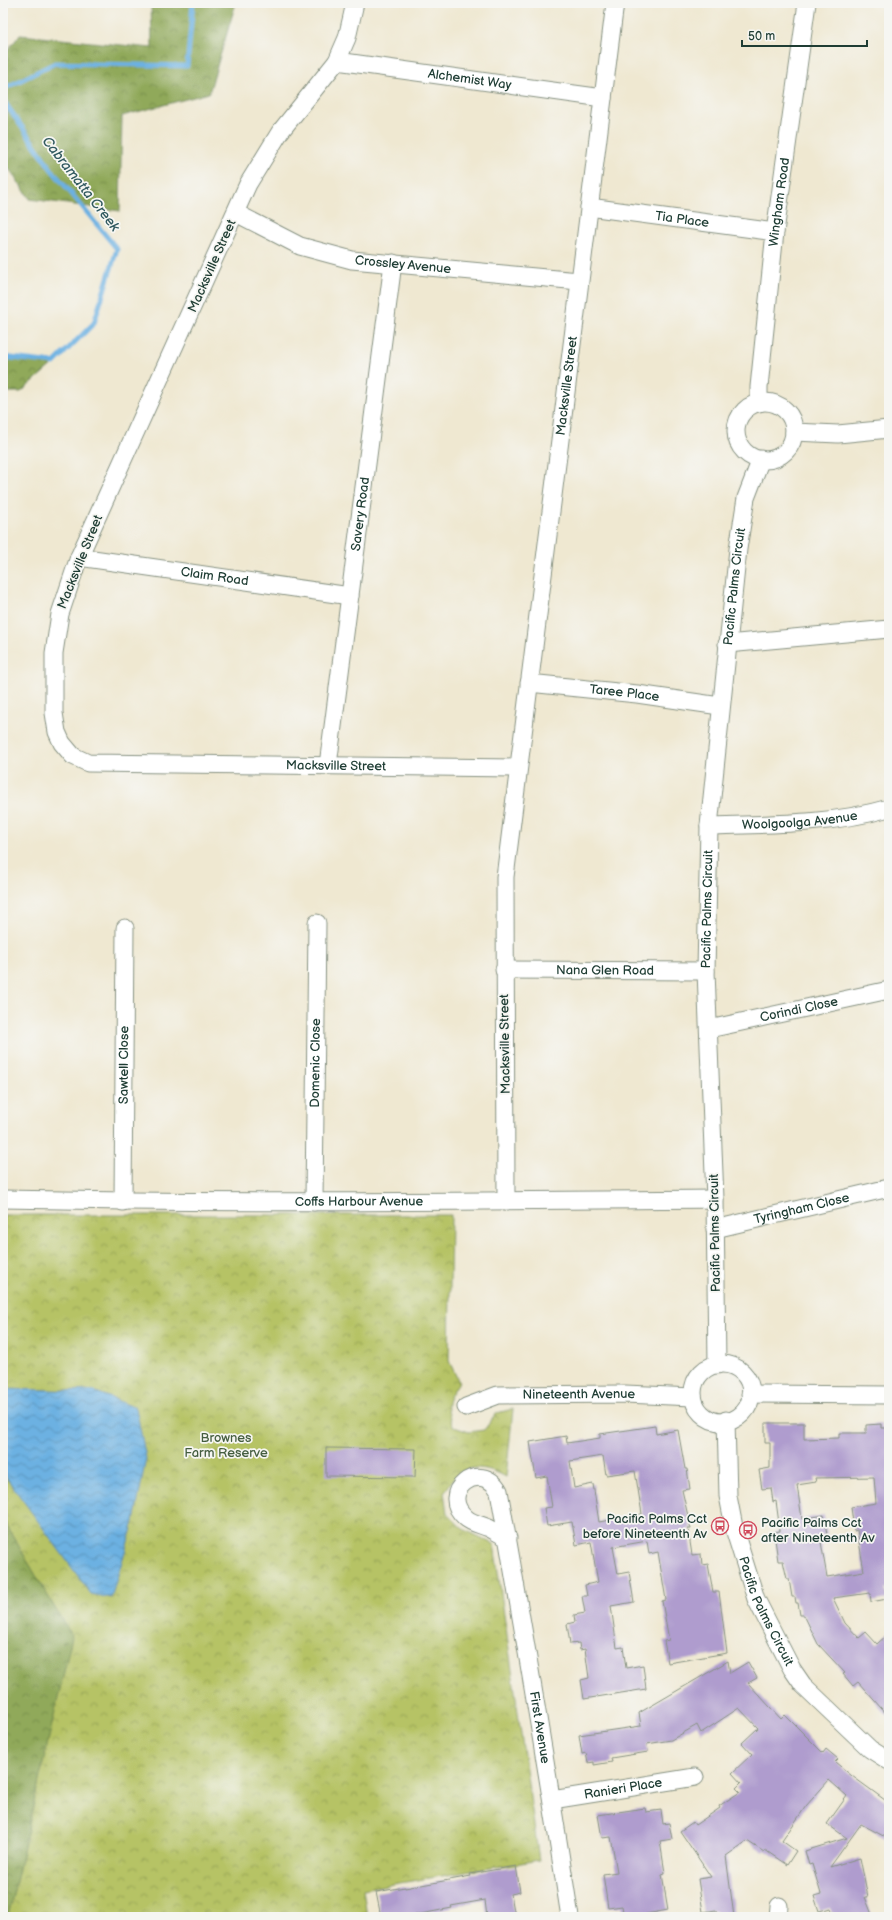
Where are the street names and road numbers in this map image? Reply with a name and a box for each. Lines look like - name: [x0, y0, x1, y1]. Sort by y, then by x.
- street label: Alchemist Way: [427, 66, 513, 93]
- street label: Wingham Road: [766, 157, 793, 247]
- street label: Tia Place: [654, 208, 710, 231]
- street label: Macksville Street: [184, 217, 240, 315]
- street label: Crossley Avenue: [354, 252, 452, 277]
- street label: Macksville Street: [553, 335, 581, 437]
- street label: Savery Road: [348, 476, 373, 552]
- street label: Macksville Street: [54, 513, 106, 611]
- street label: Pacific Palms Circuit: [720, 527, 749, 646]
- street label: Claim Road: [180, 564, 249, 589]
- street label: Taree Place: [589, 681, 661, 705]
- street label: Macksville Street: [286, 757, 386, 774]
- street label: Woolgoolga Avenue: [742, 808, 859, 833]
- street label: Pacific Palms Circuit: [698, 850, 717, 969]
- street label: Nana Glen Road: [556, 962, 654, 979]
- street label: Corindi Close: [758, 993, 840, 1026]
- street label: Macksville Street: [496, 994, 514, 1094]
- street label: Domenic Close: [307, 1018, 324, 1108]
- street label: Sawtell Close: [116, 1026, 132, 1104]
- street label: Pacific Palms Circuit: [706, 1174, 724, 1292]
- street label: Tyringham Close: [752, 1190, 851, 1228]
- street label: Coffs Harbour Avenue: [295, 1193, 424, 1210]
- street label: Nineteenth Avenue: [522, 1386, 636, 1403]
- street label: Pacific Palms Circuit: [735, 1555, 797, 1669]
- street label: First Avenue: [526, 1690, 553, 1765]
- street label: Ranieri Place: [583, 1774, 664, 1803]

